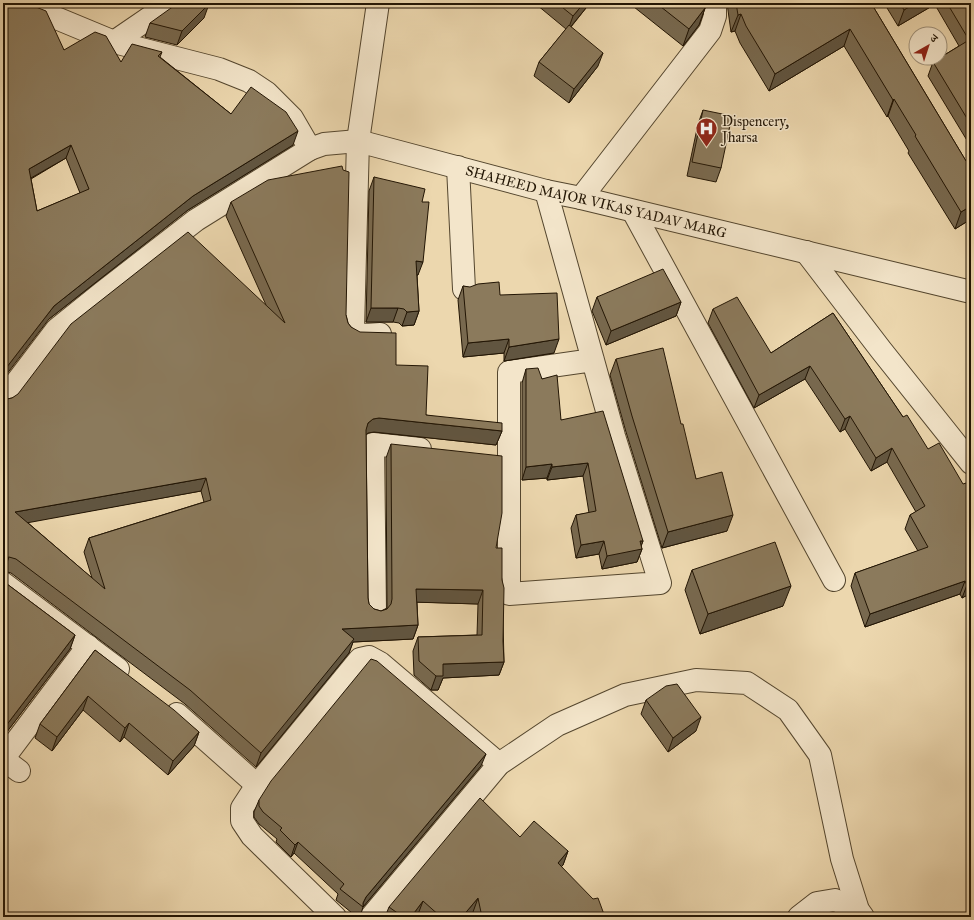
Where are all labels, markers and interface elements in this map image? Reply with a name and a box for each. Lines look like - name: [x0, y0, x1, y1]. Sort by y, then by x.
- north arrow: [908, 26, 948, 66]
- text: उ: [927, 31, 941, 46]
- place label: Dispencery, Jharsa: [720, 113, 790, 147]
- hospital icon: Dispencery, Jharsa: [694, 116, 720, 149]
- street label: SHAHEED MAJOR VIKAS YADAV MARG: [464, 162, 728, 241]

